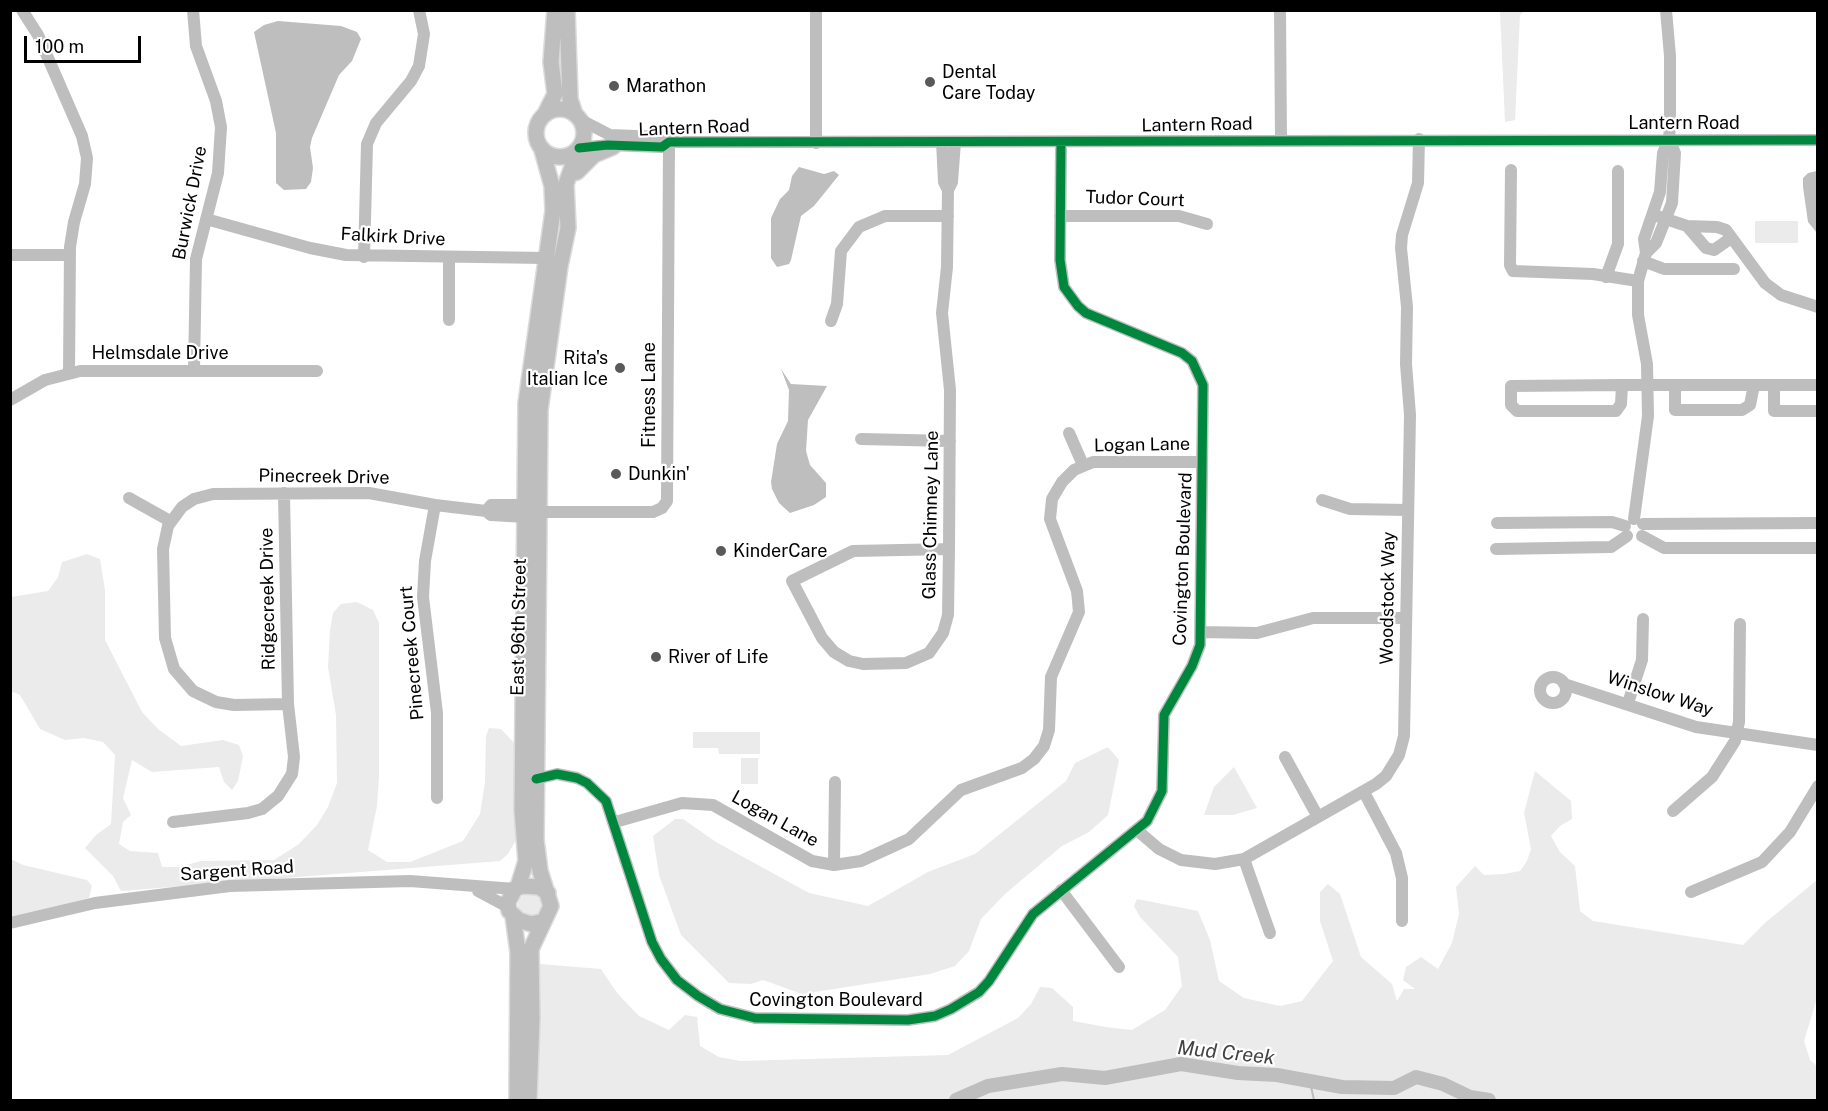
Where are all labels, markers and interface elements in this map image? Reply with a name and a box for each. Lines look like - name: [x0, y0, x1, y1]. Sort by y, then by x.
- scale bar: [27, 24, 144, 62]
- text: 100 m: [35, 36, 84, 57]
- place label: Dental Care Today: [942, 61, 1035, 104]
- place label: Marathon: [626, 75, 706, 97]
- marker: Dental Care Today: [923, 75, 937, 89]
- marker: Marathon: [607, 79, 621, 93]
- street label: Lantern Road: [1628, 112, 1740, 134]
- street label: Lantern Road: [1141, 113, 1253, 137]
- street label: Lantern Road: [638, 115, 750, 141]
- street label: Burwick Drive: [168, 144, 212, 262]
- street label: Tudor Court: [1085, 186, 1185, 212]
- street label: Falkirk Drive: [340, 223, 446, 251]
- street label: Helmsdale Drive: [91, 342, 229, 364]
- street label: Fitness Lane: [638, 342, 660, 448]
- place label: Rita's Italian Ice: [527, 347, 608, 389]
- marker: Rita's Italian Ice: [613, 361, 627, 375]
- street label: Glass Chimney Lane: [919, 430, 943, 600]
- street label: Logan Lane: [1094, 433, 1190, 457]
- place label: Dunkin': [628, 463, 690, 485]
- street label: Pinecreek Drive: [258, 465, 390, 489]
- marker: Dunkin': [609, 467, 623, 481]
- street label: Covington Boulevard: [1169, 472, 1197, 646]
- street label: Ridgecreek Drive: [256, 527, 280, 671]
- street label: Woodstock Way: [1376, 531, 1400, 665]
- place label: KinderCare: [733, 540, 828, 562]
- marker: KinderCare: [714, 544, 728, 558]
- street label: East 96th Street: [507, 558, 531, 696]
- street label: Pinecreek Court: [395, 585, 429, 721]
- place label: River of Life: [668, 646, 768, 668]
- marker: River of Life: [649, 650, 663, 664]
- street label: Winslow Way: [1604, 667, 1716, 721]
- street label: Logan Lane: [728, 786, 822, 852]
- street label: Sargent Road: [179, 856, 295, 886]
- street label: Covington Boulevard: [749, 989, 923, 1011]
- water label: Mud Creek: [1176, 1036, 1276, 1070]

